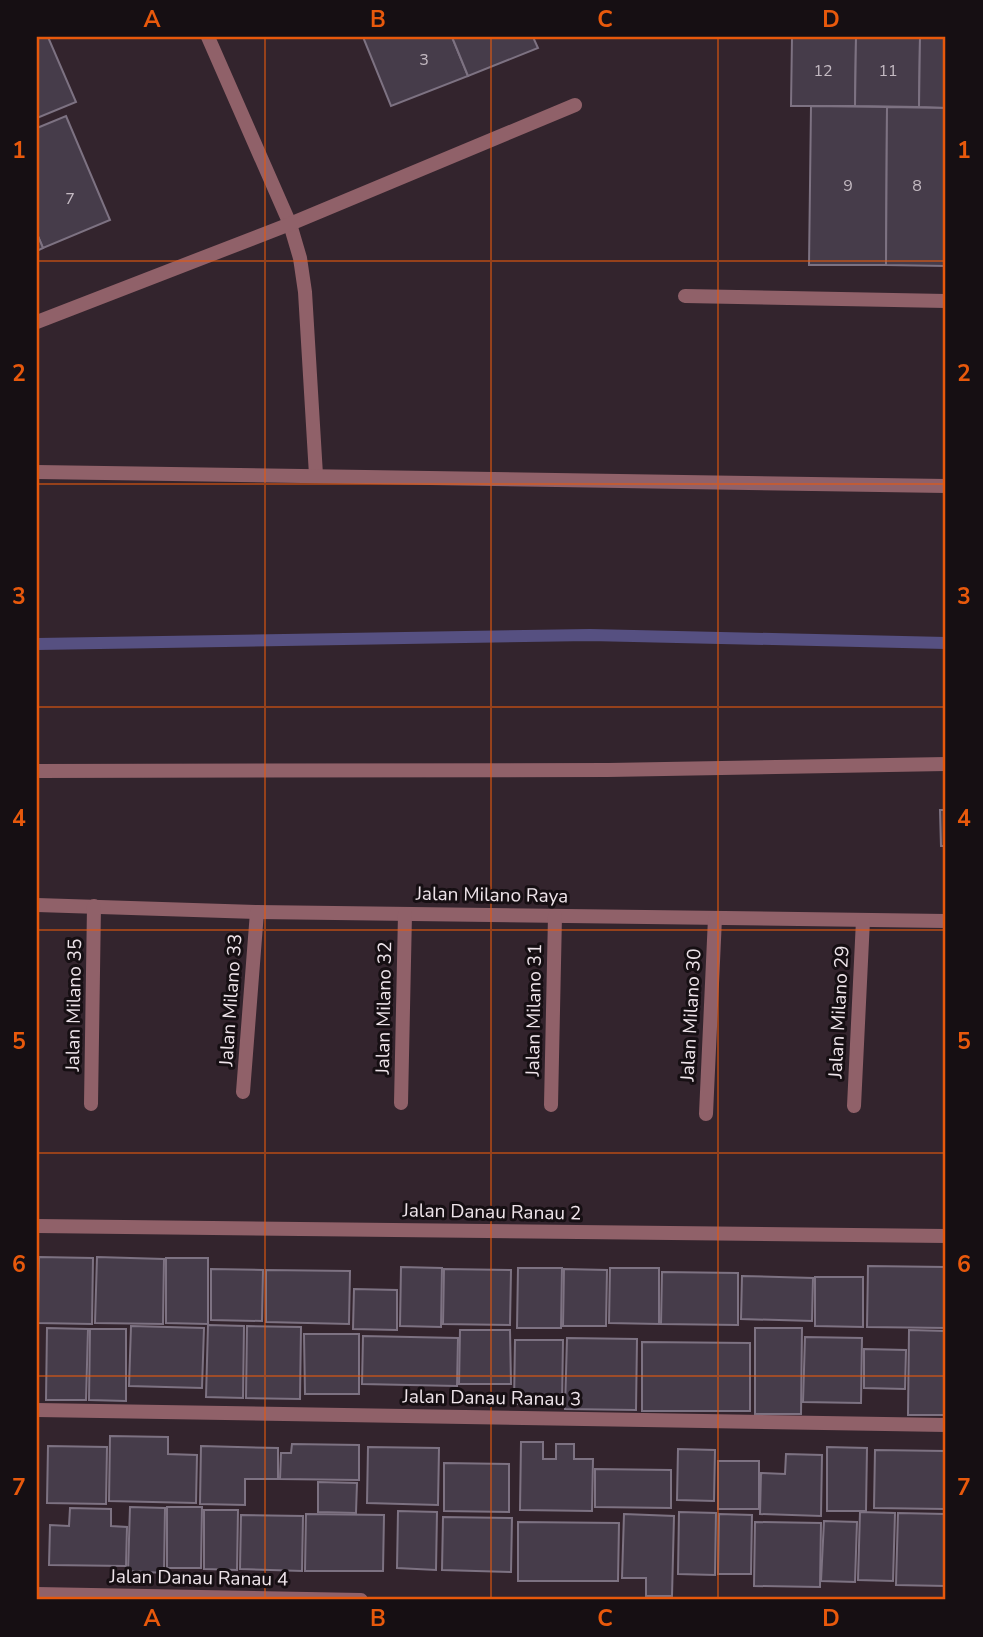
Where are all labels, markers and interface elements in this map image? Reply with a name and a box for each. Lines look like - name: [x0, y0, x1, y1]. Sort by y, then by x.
- text: A: [143, 4, 161, 35]
- text: B: [370, 4, 386, 35]
- text: C: [597, 4, 613, 35]
- text: D: [822, 4, 840, 35]
- house number: 3: [419, 49, 429, 71]
- house number: 12: [813, 60, 833, 82]
- house number: 11: [878, 60, 898, 82]
- text: 1: [12, 135, 26, 166]
- text: 1: [957, 135, 971, 166]
- house number: 9: [843, 175, 853, 197]
- house number: 8: [912, 175, 922, 197]
- house number: 7: [65, 188, 75, 210]
- text: 2: [12, 358, 26, 389]
- text: 2: [957, 358, 971, 389]
- text: 3: [12, 581, 26, 612]
- text: 3: [957, 581, 971, 612]
- text: 4: [12, 803, 26, 834]
- text: 4: [957, 803, 971, 834]
- street label: Jalan Milano Raya: [415, 881, 568, 909]
- street label: Jalan Milano 33: [213, 933, 249, 1068]
- street label: Jalan Milano 35: [60, 938, 88, 1073]
- street label: Jalan Milano 32: [370, 941, 398, 1076]
- street label: Jalan Milano 31: [520, 943, 548, 1078]
- street label: Jalan Milano 29: [822, 945, 855, 1080]
- street label: Jalan Milano 30: [674, 948, 707, 1083]
- text: 5: [12, 1026, 26, 1057]
- text: 5: [957, 1026, 971, 1057]
- street label: Jalan Danau Ranau 2: [401, 1197, 582, 1227]
- text: 6: [12, 1249, 26, 1280]
- text: 6: [957, 1249, 971, 1280]
- street label: Jalan Danau Ranau 3: [401, 1383, 582, 1413]
- text: 7: [12, 1472, 26, 1503]
- text: 7: [957, 1472, 971, 1503]
- street label: Jalan Danau Ranau 4: [108, 1563, 289, 1593]
- text: A: [143, 1603, 161, 1634]
- text: B: [370, 1603, 386, 1634]
- text: C: [597, 1603, 613, 1634]
- text: D: [822, 1603, 840, 1634]

